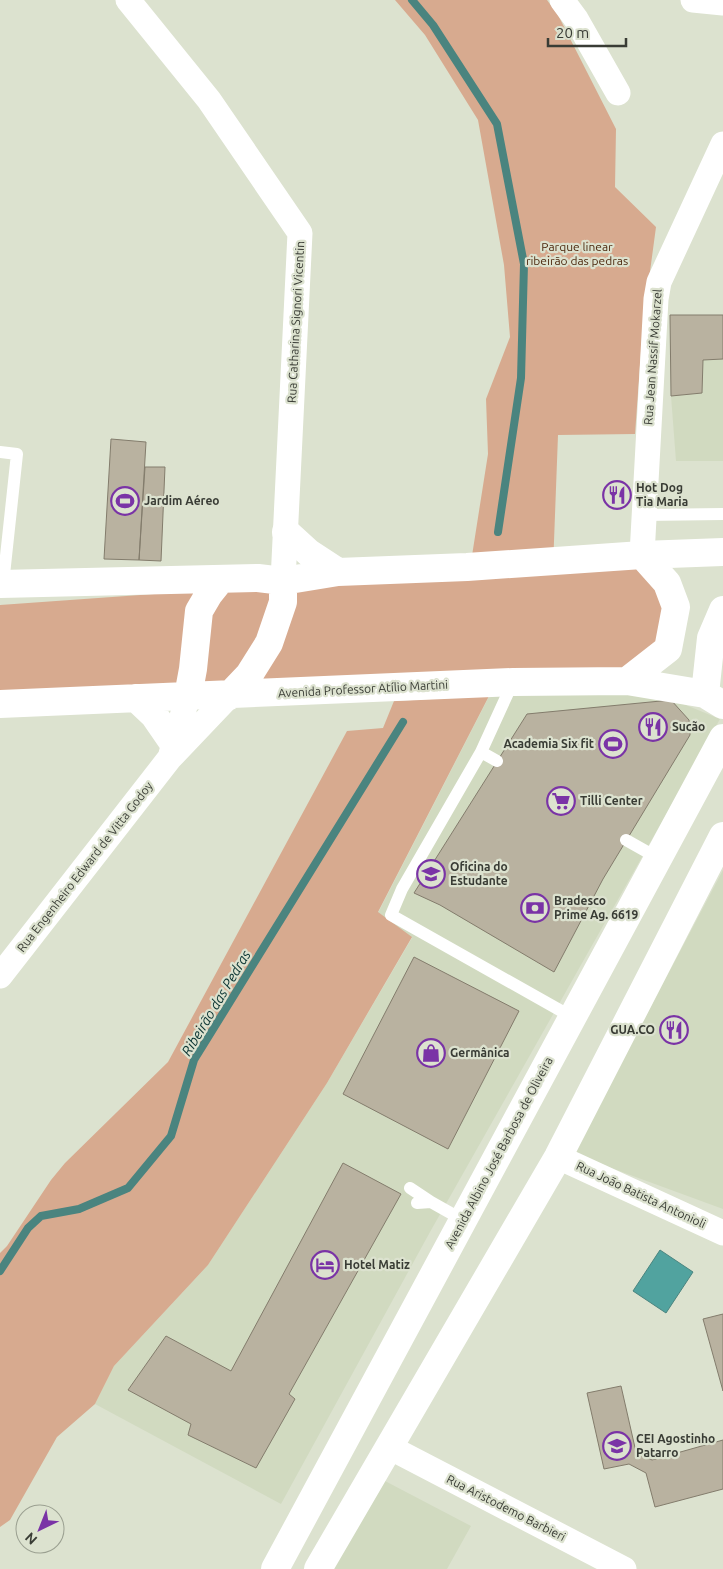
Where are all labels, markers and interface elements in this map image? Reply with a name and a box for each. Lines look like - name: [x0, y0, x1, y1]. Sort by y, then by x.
- scale bar: [548, 15, 626, 47]
- text: 20 m: [556, 24, 589, 41]
- park label: Parque linear ribeirão das pedras: [526, 240, 628, 267]
- street label: Rua Catharina Signori Vicentin: [285, 241, 306, 403]
- street label: Rua Jean Nassif Mokarzel: [641, 289, 664, 425]
- restaurant icon: Hot Dog Tia Maria: [602, 480, 632, 510]
- place label: Hot Dog Tia Maria: [636, 481, 688, 508]
- sports icon: Jardim Aéreo: [110, 486, 140, 516]
- place label: Jardim Aéreo: [144, 494, 220, 507]
- street label: Avenida Professor Atílio Martini: [278, 678, 448, 699]
- restaurant icon: Sucão: [638, 712, 668, 742]
- place label: Sucão: [672, 720, 705, 733]
- sports icon: Academia Six fit: [598, 729, 628, 759]
- place label: Academia Six fit: [503, 737, 594, 750]
- street label: Rua Engenheiro Edward de Vitta Godoy: [14, 779, 155, 954]
- supermarket icon: Tilli Center: [546, 786, 576, 816]
- place label: Tilli Center: [580, 794, 643, 807]
- school or university icon: Oficina do Estudante: [416, 859, 446, 889]
- place label: Oficina do Estudante: [450, 860, 508, 887]
- bank icon: Bradesco Prime Ag. 6619: [520, 893, 550, 923]
- place label: Bradesco Prime Ag. 6619: [554, 894, 638, 921]
- water label: Ribeirão das Pedras: [178, 947, 254, 1059]
- restaurant icon: GUA.CO: [659, 1015, 689, 1045]
- place label: GUA.CO: [610, 1023, 655, 1036]
- shop icon: Germânica: [416, 1038, 446, 1068]
- place label: Germânica: [450, 1046, 510, 1059]
- street label: Avenida Albino José Barbosa de Oliveira: [442, 1055, 555, 1251]
- street label: Rua João Batista Antonioli: [574, 1159, 708, 1230]
- hotel icon: Hotel Matiz: [310, 1250, 340, 1280]
- place label: Hotel Matiz: [344, 1258, 410, 1271]
- school or university icon: CEI Agostinho Patarro: [602, 1431, 632, 1461]
- place label: CEI Agostinho Patarro: [636, 1432, 715, 1459]
- street label: Rua Aristodemo Barbieri: [445, 1472, 568, 1543]
- north arrow: [15, 1504, 65, 1554]
- text: N: [22, 1529, 40, 1548]

